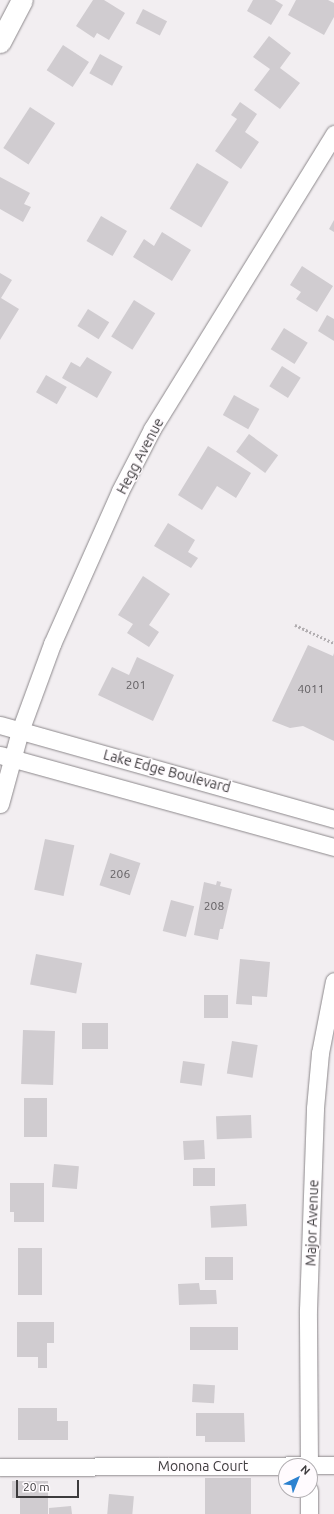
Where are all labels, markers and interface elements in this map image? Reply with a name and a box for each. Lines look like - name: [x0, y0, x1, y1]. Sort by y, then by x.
- street label: Hegg Avenue: [113, 415, 167, 497]
- house number: 201: [126, 678, 146, 692]
- house number: 4011: [297, 682, 325, 696]
- street label: Lake Edge Boulevard: [102, 746, 232, 796]
- house number: 206: [110, 867, 130, 881]
- house number: 208: [204, 899, 224, 913]
- street label: Major Avenue: [302, 1179, 322, 1267]
- street label: Monona Court: [158, 1458, 248, 1474]
- north arrow: [278, 1458, 318, 1498]
- text: N: [298, 1463, 313, 1477]
- scale bar: [18, 1472, 81, 1498]
- text: 20 m: [23, 1480, 50, 1493]

